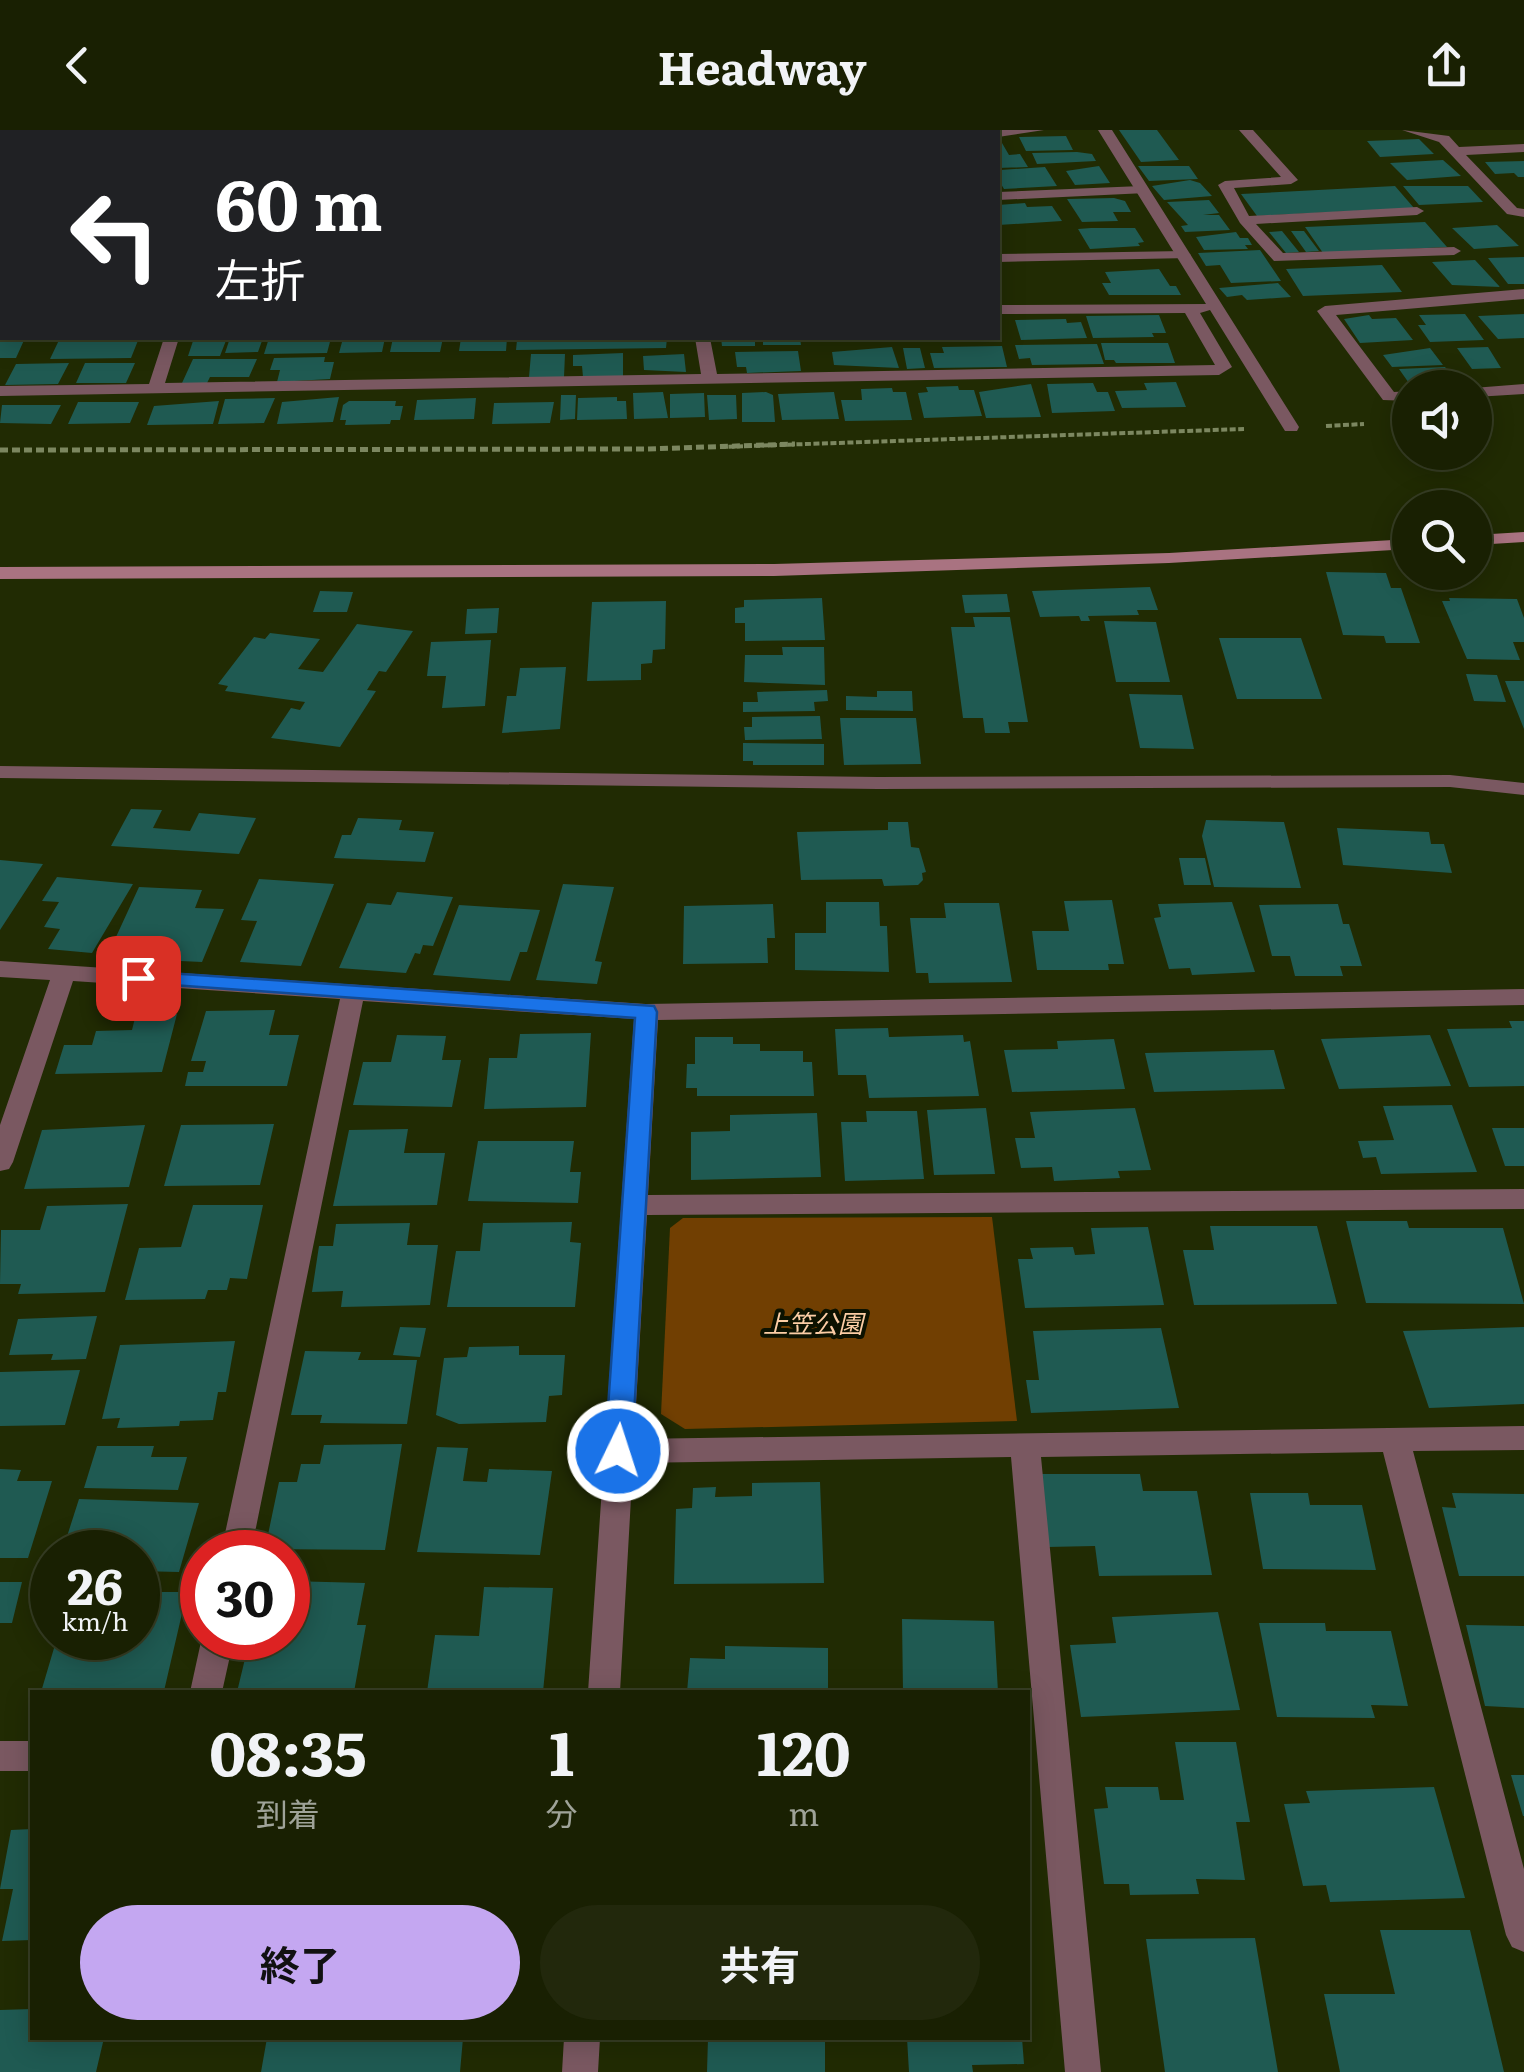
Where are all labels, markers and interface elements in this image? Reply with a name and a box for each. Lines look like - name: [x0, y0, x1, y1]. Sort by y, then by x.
- text: Headway: [658, 32, 866, 99]
- icon: back: [50, 38, 105, 93]
- icon: share: [1419, 38, 1474, 93]
- text: 60 m: [215, 149, 383, 253]
- icon: left: [50, 170, 180, 300]
- text: 左折: [215, 244, 305, 311]
- map controls: [1392, 370, 1492, 590]
- button: sound: [1392, 370, 1492, 470]
- button: search: [1392, 490, 1492, 590]
- pin: [96, 936, 181, 1021]
- icon: arrive: [111, 951, 166, 1006]
- park label: 上笠公園: [763, 1304, 866, 1341]
- position arrow: [566, 1399, 670, 1503]
- speed limit sign: 30: [180, 1530, 310, 1660]
- text: 26: [67, 1546, 123, 1620]
- text: km/h: [62, 1602, 128, 1639]
- text: 08:35: [209, 1705, 367, 1794]
- text: 1: [549, 1705, 574, 1794]
- text: 120: [757, 1705, 851, 1794]
- text: 到着: [256, 1788, 320, 1836]
- text: 分: [546, 1788, 578, 1836]
- text: m: [788, 1788, 819, 1836]
- button: 終了: [80, 1905, 520, 2020]
- button: 共有: [540, 1905, 980, 2020]

